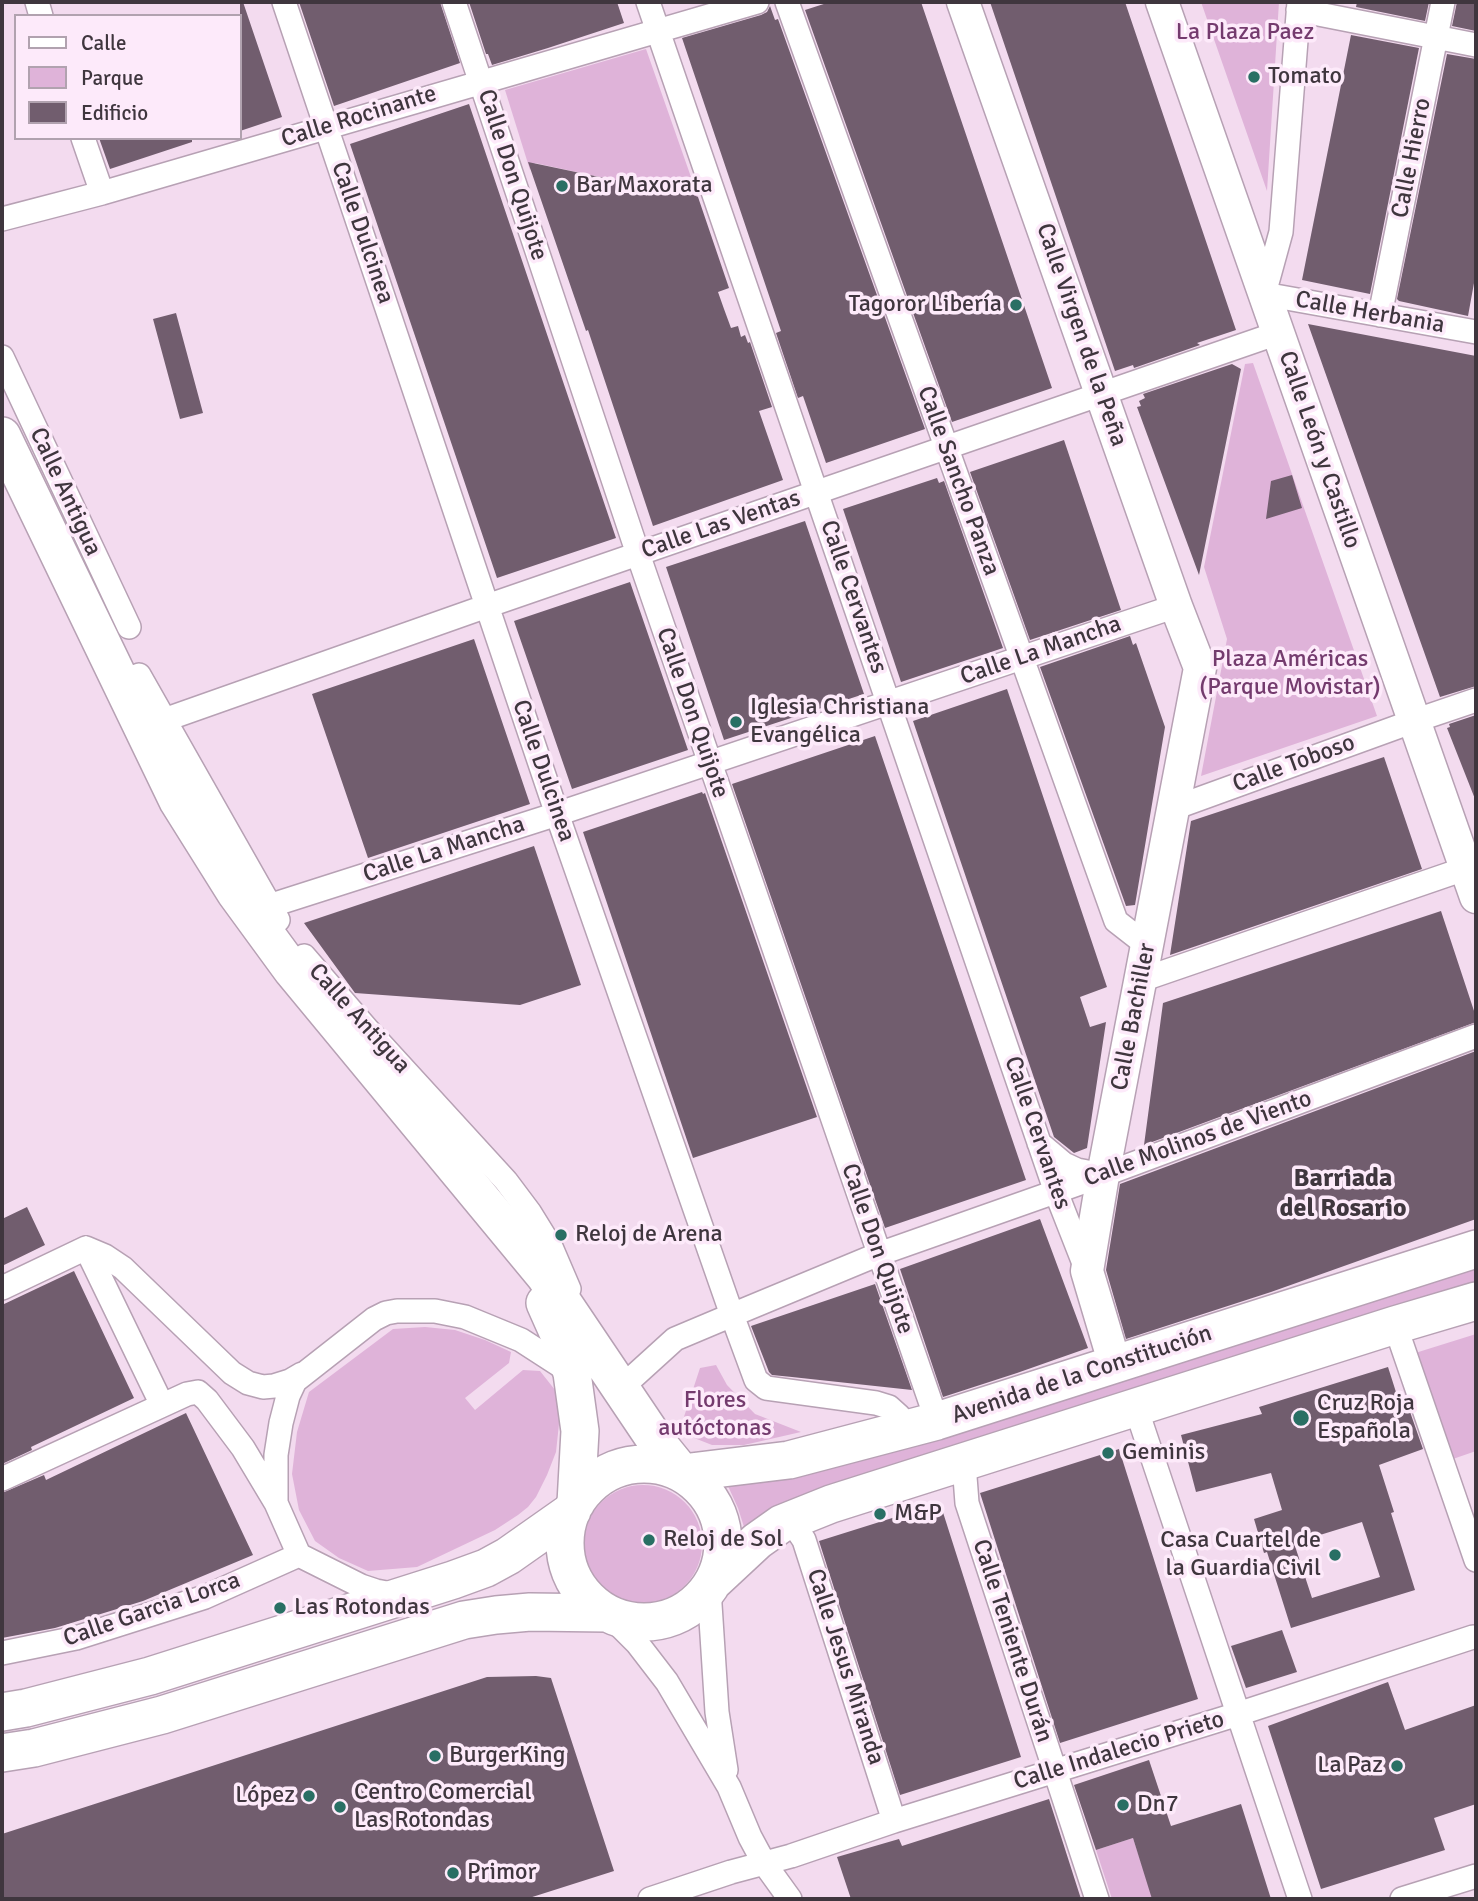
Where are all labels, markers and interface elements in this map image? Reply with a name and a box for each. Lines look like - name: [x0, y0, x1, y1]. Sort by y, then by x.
- legend: [14, 14, 242, 140]
- park label: La Plaza Paez: [1176, 19, 1314, 47]
- text: Calle: [81, 30, 127, 56]
- place label: Tomato: [1268, 63, 1342, 91]
- text: Parque: [81, 65, 144, 91]
- marker: Tomato: [1246, 69, 1262, 85]
- street label: Calle Rocinante: [278, 80, 440, 154]
- street label: Calle Don Quijote: [471, 86, 553, 264]
- street label: Calle Hierro: [1386, 95, 1438, 221]
- text: Edificio: [81, 100, 148, 126]
- street label: Calle Dulcinea: [324, 158, 400, 308]
- place label: Bar Maxorata: [576, 172, 713, 200]
- marker: Bar Maxorata: [554, 178, 570, 194]
- street label: Calle Virgen de la Peña: [1029, 220, 1133, 450]
- street label: Calle Herbania: [1293, 286, 1447, 340]
- place label: Tagoror Libería: [849, 291, 1002, 319]
- marker: Tagoror Libería: [1008, 297, 1024, 313]
- street label: Calle León y Castillo: [1272, 348, 1366, 552]
- street label: Calle Sancho Panza: [910, 382, 1006, 580]
- street label: Calle Antigua: [23, 423, 107, 561]
- street label: Calle Las Ventas: [638, 484, 804, 566]
- street label: Calle Cervantes: [813, 517, 893, 677]
- street label: Calle La Mancha: [957, 610, 1125, 692]
- street label: Calle Don Quijote: [649, 624, 735, 802]
- park label: Plaza Américas (Parque Movistar): [1199, 646, 1381, 702]
- place label: Iglesia Christiana Evangélica: [750, 694, 929, 750]
- street label: Calle Dulcinea: [505, 696, 581, 846]
- marker: Iglesia Christiana Evangélica: [728, 714, 744, 730]
- street label: Calle Toboso: [1229, 729, 1359, 799]
- street label: Calle La Mancha: [360, 810, 528, 890]
- street label: Calle Bachiller: [1106, 941, 1162, 1093]
- street label: Calle Antigua: [302, 958, 416, 1080]
- street label: Calle Cervantes: [997, 1053, 1077, 1213]
- street label: Calle Molinos de Viento: [1080, 1084, 1316, 1194]
- street label: Calle Don Quijote: [834, 1160, 920, 1338]
- district label: Barriada del Rosario: [1280, 1163, 1406, 1224]
- place label: Reloj de Arena: [575, 1221, 723, 1249]
- marker: Reloj de Arena: [553, 1227, 569, 1243]
- street label: Avenida de la Constitución: [948, 1319, 1216, 1431]
- park label: Flores autóctonas: [658, 1387, 772, 1443]
- place label: Cruz Roja Española: [1317, 1390, 1415, 1446]
- marker: Cruz Roja Española: [1291, 1408, 1311, 1428]
- place label: Geminis: [1122, 1439, 1205, 1467]
- marker: Geminis: [1100, 1445, 1116, 1461]
- place label: M&P: [894, 1500, 942, 1528]
- marker: M&P: [872, 1506, 888, 1522]
- place label: Reloj de Sol: [663, 1526, 783, 1554]
- place label: Casa Cuartel de la Guardia Civil: [1160, 1527, 1321, 1583]
- marker: Reloj de Sol: [641, 1532, 657, 1548]
- street label: Calle Teniente Durán: [966, 1536, 1058, 1746]
- marker: Casa Cuartel de la Guardia Civil: [1327, 1547, 1343, 1563]
- street label: Calle Jesus Miranda: [800, 1565, 890, 1769]
- street label: Calle Garcia Lorca: [60, 1566, 244, 1654]
- place label: Las Rotondas: [294, 1594, 430, 1622]
- marker: Las Rotondas: [272, 1600, 288, 1616]
- street label: Calle Indalecio Prieto: [1010, 1705, 1228, 1797]
- place label: BurgerKing: [449, 1742, 565, 1770]
- marker: BurgerKing: [427, 1748, 443, 1764]
- place label: La Paz: [1317, 1752, 1383, 1780]
- marker: La Paz: [1389, 1758, 1405, 1774]
- place label: Centro Comercial Las Rotondas: [354, 1779, 532, 1835]
- place label: López: [235, 1782, 295, 1810]
- marker: López: [301, 1788, 317, 1804]
- place label: Dn7: [1137, 1791, 1179, 1819]
- marker: Dn7: [1115, 1797, 1131, 1813]
- marker: Centro Comercial Las Rotondas: [332, 1799, 348, 1815]
- place label: Primor: [467, 1859, 536, 1887]
- marker: Primor: [445, 1865, 461, 1881]

